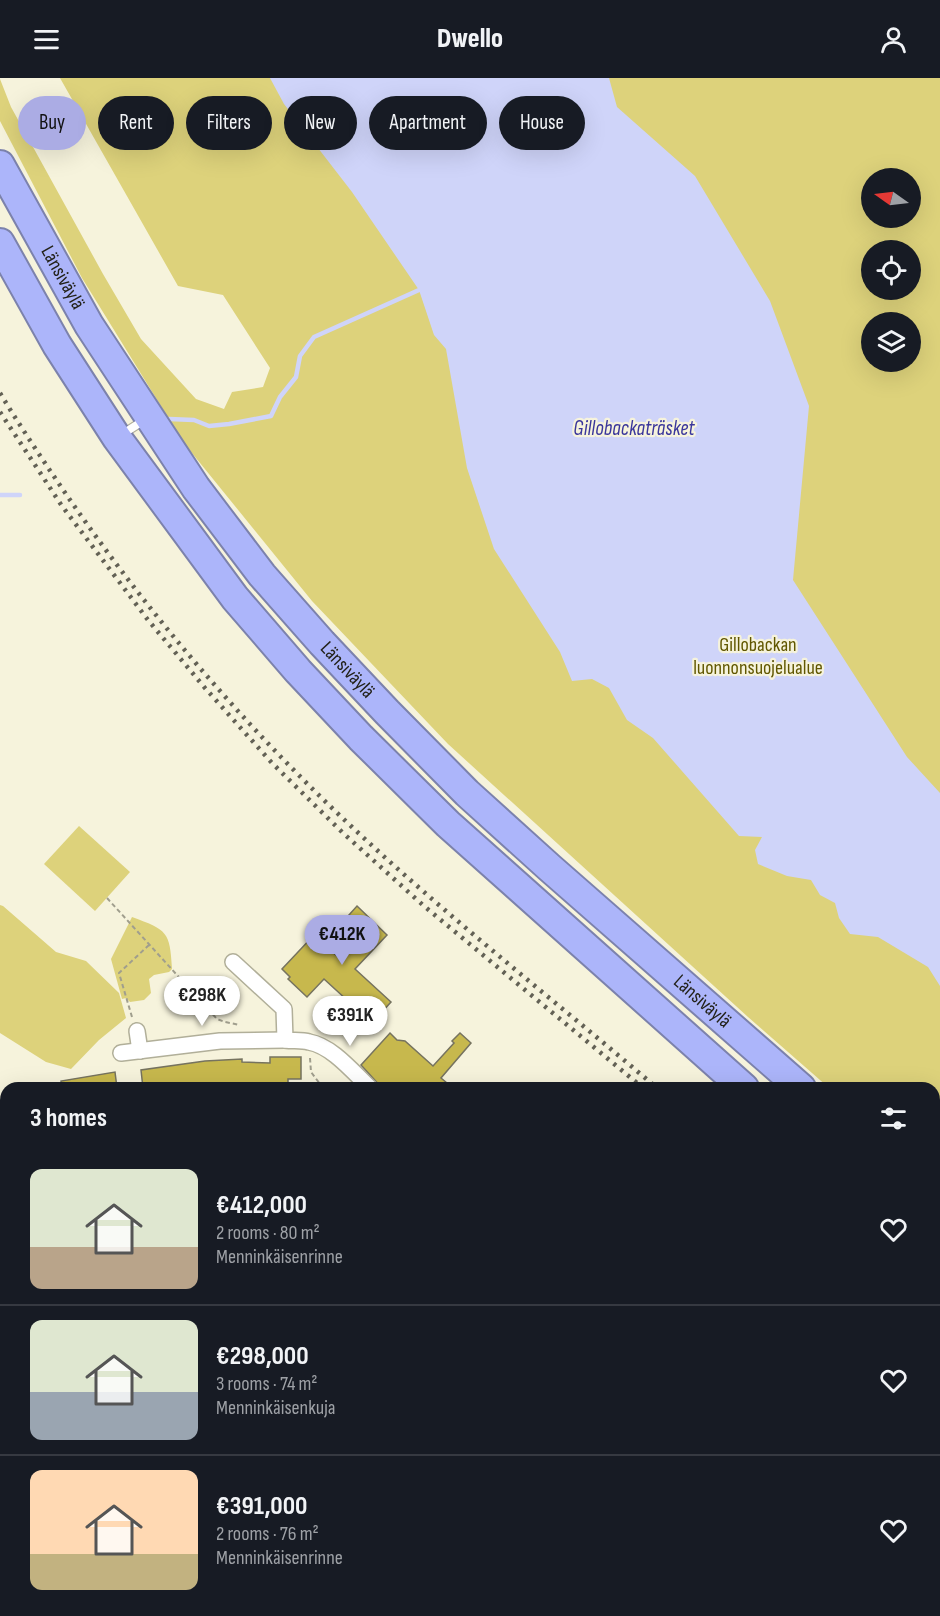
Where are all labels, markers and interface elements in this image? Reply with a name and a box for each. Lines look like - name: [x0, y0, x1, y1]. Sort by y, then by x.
- icon: menu: [30, 23, 63, 56]
- text: Dwello: [437, 23, 503, 55]
- icon: person: [877, 23, 910, 56]
- chip: Buy: [18, 96, 86, 150]
- chip: Rent: [98, 96, 174, 150]
- chip: Filters: [186, 96, 272, 150]
- chip: New: [284, 96, 357, 150]
- chip: Apartment: [369, 96, 487, 150]
- chip: House: [499, 96, 585, 150]
- north arrow: [861, 168, 921, 228]
- map controls: [861, 168, 921, 372]
- button: locate: [861, 240, 921, 300]
- street label: Länsiväylä: [36, 242, 90, 314]
- button: layers: [861, 312, 921, 372]
- water label: Gillobackaträsket: [573, 416, 695, 441]
- park label: Gillobackan luonnonsuojelualue: [693, 633, 823, 680]
- street label: Länsiväylä: [315, 637, 380, 703]
- pin: €412K: [300, 915, 384, 966]
- text: €412K: [319, 922, 365, 946]
- street label: Länsiväylä: [669, 970, 736, 1033]
- pin: €298K: [160, 976, 244, 1027]
- text: €298K: [178, 983, 226, 1007]
- pin: €391K: [308, 996, 392, 1047]
- text: €391K: [327, 1003, 373, 1027]
- icon: filters: [877, 1102, 910, 1135]
- text: 3 homes: [30, 1103, 107, 1134]
- text: €412,000: [216, 1190, 307, 1221]
- icon: home: [78, 1193, 150, 1265]
- icon: heart: [877, 1213, 910, 1246]
- text: 2 rooms · 80 m²: [216, 1221, 320, 1245]
- text: Menninkäisenrinne: [216, 1245, 343, 1269]
- text: €298,000: [216, 1341, 309, 1372]
- icon: home: [78, 1344, 150, 1416]
- icon: heart: [877, 1364, 910, 1397]
- text: 3 rooms · 74 m²: [216, 1372, 318, 1396]
- text: Menninkäisenkuja: [216, 1396, 335, 1420]
- text: €391,000: [216, 1491, 307, 1522]
- icon: home: [78, 1494, 150, 1566]
- icon: heart: [877, 1514, 910, 1547]
- text: 2 rooms · 76 m²: [216, 1522, 319, 1546]
- text: Menninkäisenrinne: [216, 1546, 343, 1570]

